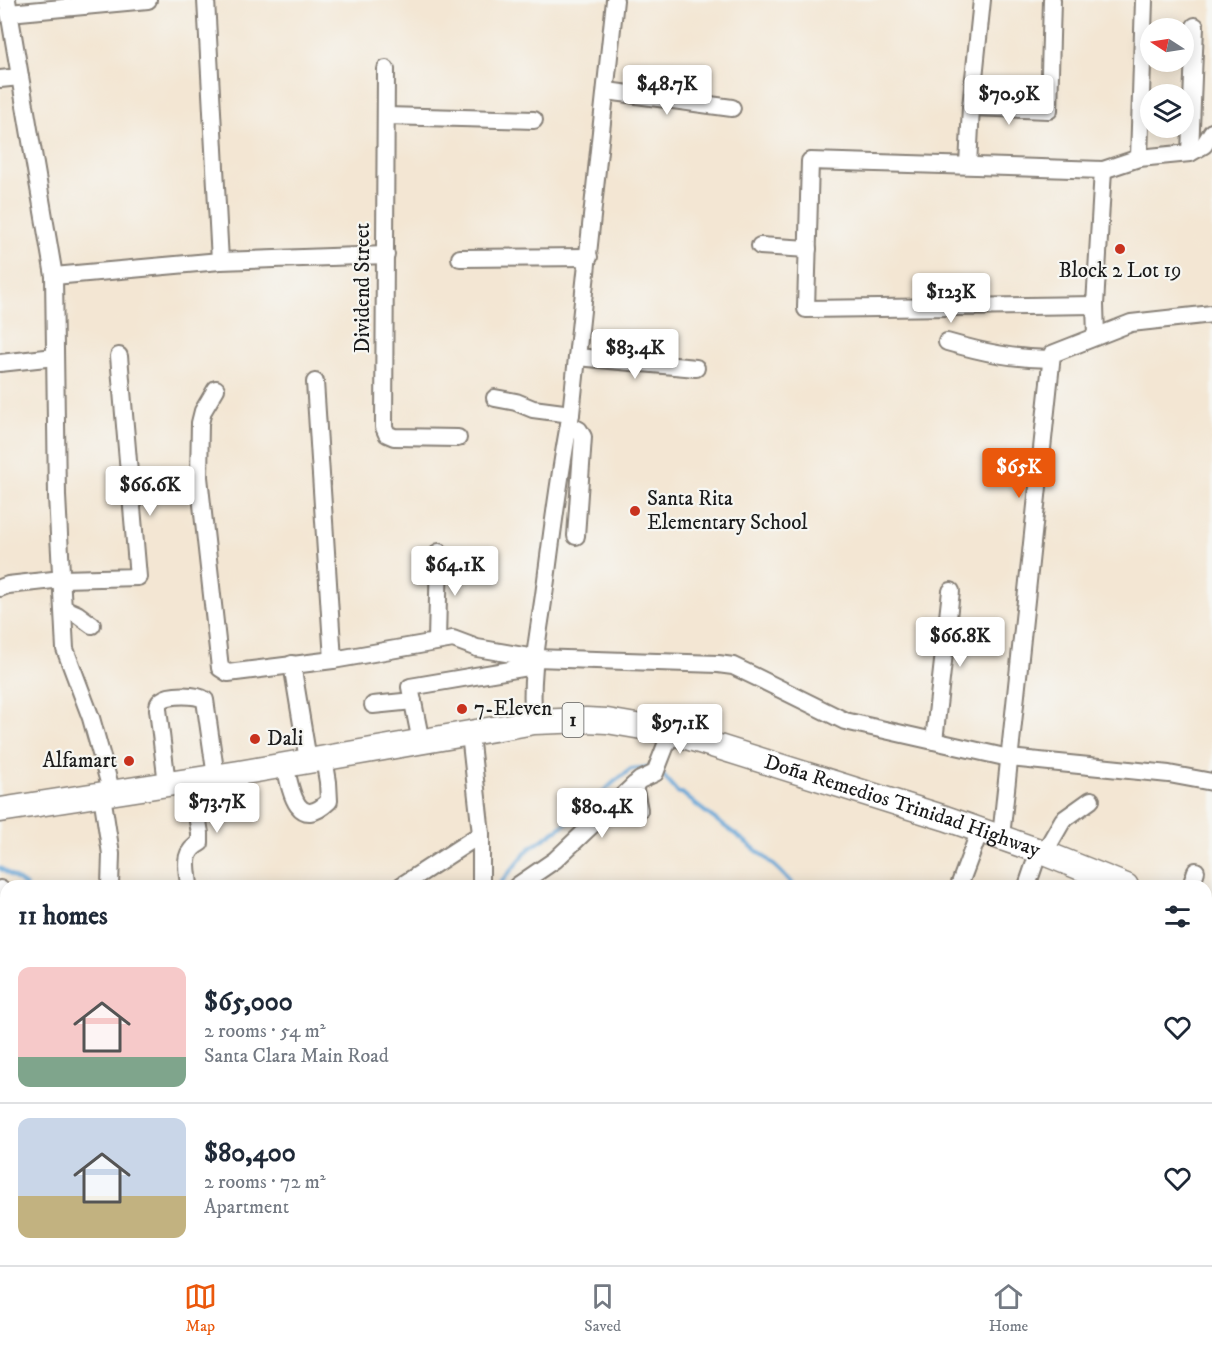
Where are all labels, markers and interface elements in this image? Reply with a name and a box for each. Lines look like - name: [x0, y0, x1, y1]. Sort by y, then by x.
- north arrow: [1140, 18, 1194, 72]
- map controls: [1140, 18, 1194, 138]
- pin: $48.7K: [618, 65, 716, 116]
- text: $48.7K: [637, 72, 697, 97]
- pin: $70.9K: [960, 75, 1058, 126]
- text: $70.9K: [979, 82, 1039, 107]
- button: layers: [1140, 84, 1194, 138]
- street label: Dividend Street: [350, 223, 376, 353]
- marker: Block 2 Lot 19: [1113, 242, 1127, 256]
- place label: Block 2 Lot 19: [1058, 258, 1182, 284]
- pin: $123K: [909, 273, 993, 324]
- text: $123K: [926, 280, 976, 305]
- pin: $83.4K: [586, 329, 684, 380]
- text: $83.4K: [606, 336, 664, 361]
- pin: $65K: [983, 448, 1055, 499]
- text: $65K: [996, 455, 1042, 480]
- pin: $66.6K: [101, 466, 199, 517]
- text: $66.6K: [120, 473, 180, 498]
- place label: Santa Rita Elementary School: [647, 486, 808, 536]
- marker: Santa Rita Elementary School: [628, 504, 642, 518]
- pin: $64.1K: [406, 546, 504, 597]
- text: $64.1K: [425, 553, 485, 578]
- pin: $66.8K: [911, 617, 1009, 668]
- text: $66.8K: [930, 624, 990, 649]
- place label: 7-Eleven: [474, 696, 552, 722]
- marker: 7-Eleven: [455, 702, 469, 716]
- road number: 1: [562, 703, 584, 737]
- pin: $97.1K: [631, 704, 729, 755]
- text: $97.1K: [651, 711, 709, 736]
- place label: Dali: [267, 726, 303, 752]
- marker: Dali: [248, 732, 262, 746]
- place label: Alfamart: [42, 748, 117, 774]
- street label: Doña Remedios Trinidad Highway: [761, 749, 1045, 864]
- marker: Alfamart: [122, 754, 136, 768]
- pin: $73.7K: [168, 783, 266, 834]
- pin: $80.4K: [553, 788, 651, 839]
- text: $73.7K: [188, 790, 246, 815]
- text: $80.4K: [571, 795, 633, 820]
- text: 11 homes: [18, 900, 108, 933]
- icon: filters: [1161, 900, 1194, 933]
- text: $65,000: [204, 986, 293, 1019]
- icon: home: [66, 991, 138, 1063]
- icon: heart: [1161, 1011, 1194, 1044]
- text: 2 rooms · 54 m²: [204, 1019, 326, 1044]
- text: Santa Clara Main Road: [204, 1044, 389, 1069]
- text: $80,400: [204, 1137, 296, 1170]
- icon: home: [66, 1142, 138, 1214]
- icon: heart: [1161, 1162, 1194, 1195]
- text: 2 rooms · 72 m²: [204, 1170, 326, 1195]
- text: Apartment: [204, 1195, 289, 1220]
- tab: Map: [184, 1280, 217, 1336]
- tab: Saved: [584, 1280, 621, 1336]
- tab: Home: [989, 1280, 1028, 1336]

